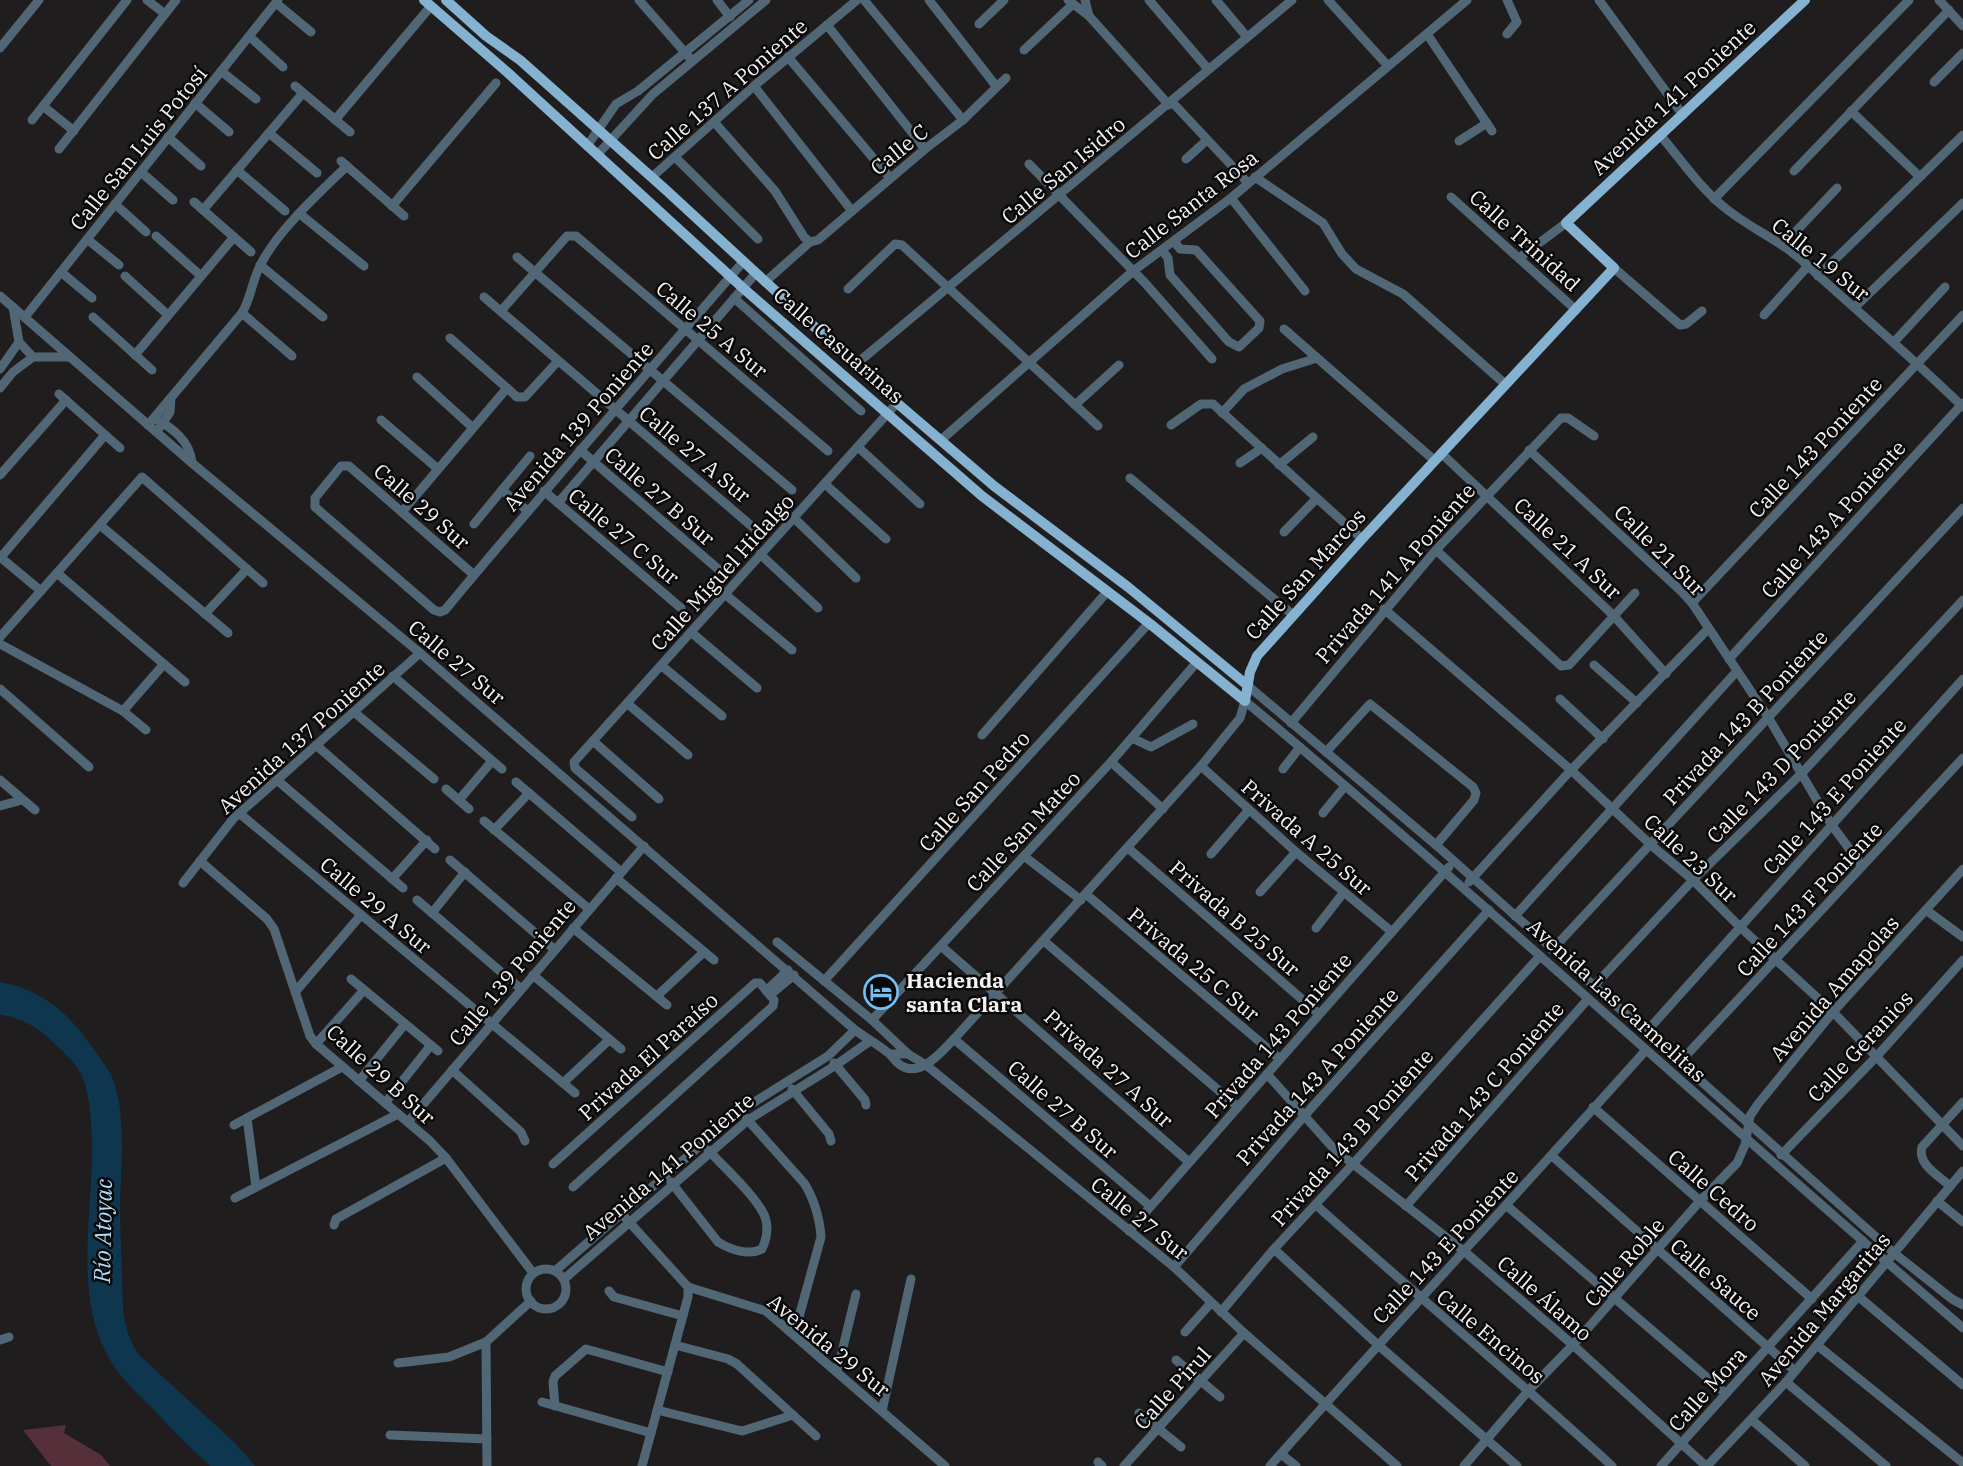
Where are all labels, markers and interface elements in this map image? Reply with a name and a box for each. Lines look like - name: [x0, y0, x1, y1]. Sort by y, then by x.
- street label: Calle 137 A Poniente: [641, 12, 813, 166]
- street label: Avenida 141 Poniente: [1585, 13, 1761, 181]
- street label: Calle San Luis Potosí: [63, 60, 213, 236]
- street label: Calle San Isidro: [995, 110, 1131, 230]
- street label: Calle C: [864, 117, 934, 181]
- street label: Calle Santa Rosa: [1119, 143, 1263, 265]
- street label: Calle Trinidad: [1464, 183, 1587, 297]
- street label: Calle 19 Sur: [1766, 211, 1876, 308]
- street label: Calle 25 A Sur: [650, 274, 774, 384]
- street label: Calle Casuarinas: [768, 281, 910, 409]
- street label: Avenida 139 Poniente: [497, 335, 659, 517]
- street label: Calle 143 Poniente: [1742, 370, 1888, 524]
- street label: Calle 27 A Sur: [633, 399, 757, 509]
- street label: Calle 143 A Poniente: [1755, 434, 1911, 604]
- street label: Calle 27 B Sur: [599, 440, 722, 552]
- street label: Calle 29 Sur: [368, 457, 476, 556]
- street label: Privada 141 A Poniente: [1309, 477, 1481, 669]
- street label: Calle 27 C Sur: [563, 481, 686, 591]
- street label: Calle Miguel Hidalgo: [644, 487, 800, 657]
- street label: Calle 21 A Sur: [1508, 491, 1628, 606]
- street label: Calle 21 Sur: [1608, 498, 1712, 602]
- street label: Calle San Marcos: [1239, 502, 1371, 646]
- street label: Calle 27 Sur: [403, 613, 512, 711]
- street label: Privada 143 B Poniente: [1656, 623, 1834, 811]
- street label: Avenida 137 Poniente: [211, 654, 391, 820]
- street label: Calle 143 D Poniente: [1700, 683, 1862, 849]
- street label: Calle 143 E Poniente: [1756, 711, 1912, 881]
- street label: Calle San Pedro: [912, 724, 1036, 858]
- street label: Calle San Mateo: [960, 764, 1086, 898]
- street label: Privada A 25 Sur: [1236, 773, 1379, 902]
- street label: Calle 23 Sur: [1638, 807, 1744, 909]
- street label: Calle 143 F Poniente: [1730, 815, 1888, 983]
- street label: Calle 29 A Sur: [314, 850, 438, 960]
- street label: Privada B 25 Sur: [1164, 854, 1307, 983]
- street label: Calle 139 Poniente: [442, 892, 582, 1052]
- street label: Privada 25 C Sur: [1122, 901, 1266, 1028]
- street label: Avenida Amapolas: [1763, 909, 1905, 1067]
- street label: Avenida Las Carmelitas: [1521, 912, 1713, 1088]
- street label: Privada 143 Poniente: [1198, 946, 1358, 1124]
- place label: Hacienda santa Clara: [906, 966, 1022, 1018]
- hotel icon: Hacienda santa Clara: [862, 973, 900, 1011]
- street label: Privada 143 A Poniente: [1230, 981, 1404, 1171]
- street label: Calle Geranios: [1801, 984, 1919, 1108]
- street label: Privada El Paraíso: [572, 986, 724, 1126]
- street label: Privada 143 C Poniente: [1398, 995, 1570, 1187]
- street label: Privada 27 A Sur: [1039, 1003, 1180, 1134]
- street label: Calle 29 B Sur: [321, 1018, 442, 1131]
- street label: Privada 143 B Poniente: [1265, 1042, 1439, 1232]
- street label: Calle 27 B Sur: [1002, 1053, 1125, 1165]
- street label: Avenida 141 Poniente: [576, 1086, 760, 1246]
- street label: Calle Cedro: [1662, 1143, 1766, 1237]
- street label: Calle 143 E Poniente: [1366, 1162, 1524, 1330]
- street label: Calle 27 Sur: [1085, 1170, 1195, 1267]
- water label: Río Atoyac: [86, 1179, 118, 1284]
- street label: Calle Roble: [1578, 1212, 1670, 1312]
- street label: Avenida Margaritas: [1751, 1226, 1897, 1392]
- street label: Calle Sauce: [1664, 1232, 1768, 1326]
- street label: Calle Álamo: [1491, 1249, 1599, 1347]
- street label: Calle Encinos: [1431, 1282, 1551, 1390]
- street label: Avenida 29 Sur: [762, 1287, 897, 1404]
- street label: Calle Pirul: [1127, 1341, 1217, 1435]
- street label: Calle Mora: [1662, 1341, 1752, 1437]

